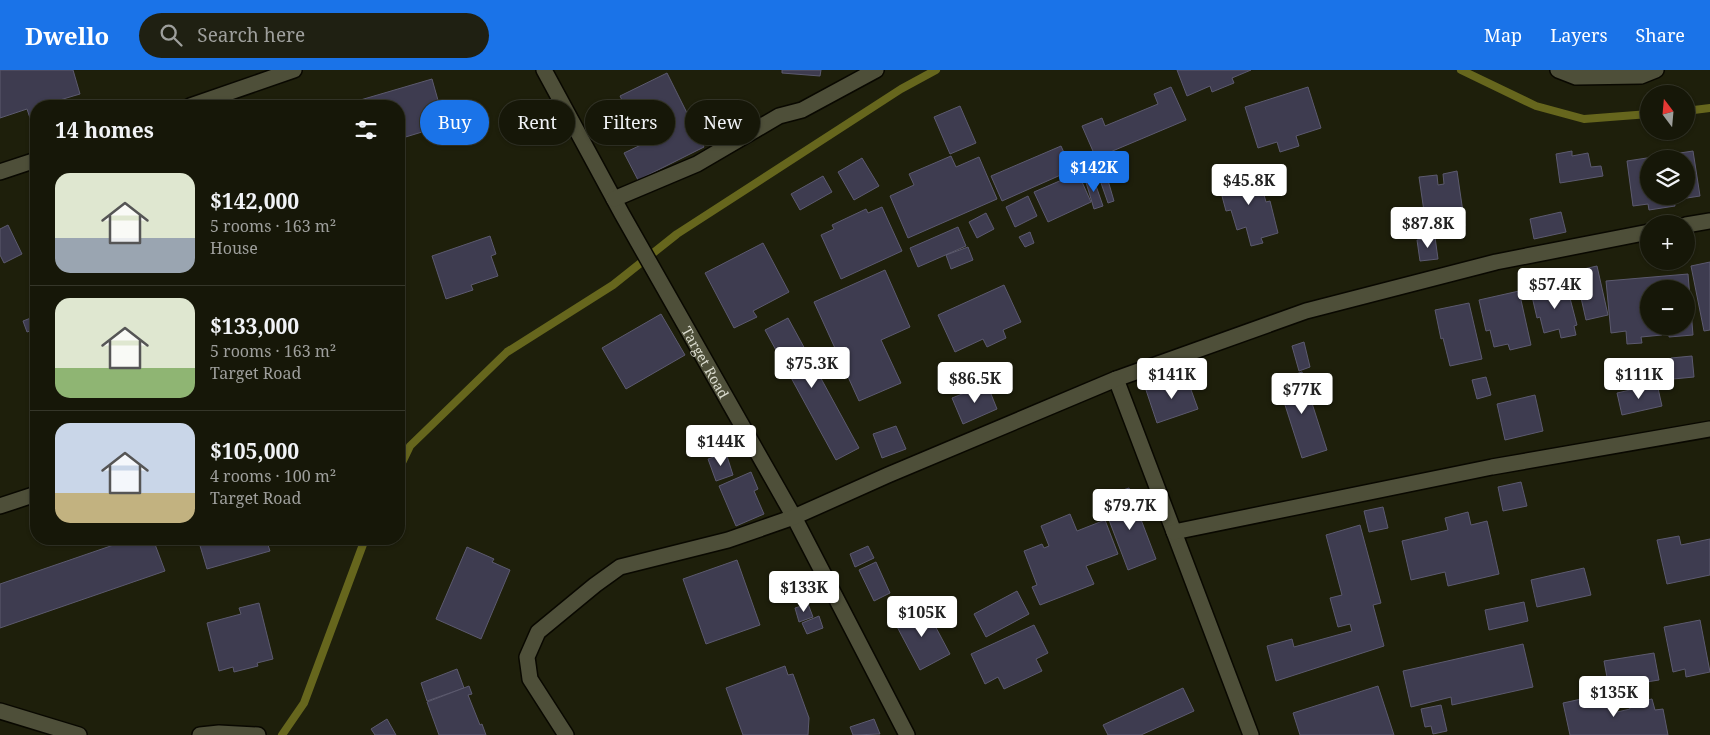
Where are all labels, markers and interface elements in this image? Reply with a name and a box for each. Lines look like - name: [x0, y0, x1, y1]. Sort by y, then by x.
- search box: [139, 13, 489, 58]
- text: Dwello: [25, 19, 109, 52]
- icon: search: [157, 21, 185, 49]
- text: Search here: [197, 22, 305, 48]
- text: Map: [1484, 23, 1522, 47]
- text: Layers: [1550, 23, 1608, 47]
- text: Share: [1636, 23, 1685, 47]
- north arrow: [1640, 85, 1695, 140]
- map controls: [1640, 85, 1695, 335]
- chip: Buy: [420, 100, 489, 145]
- chip: Rent: [499, 100, 575, 145]
- chip: Filters: [585, 100, 675, 145]
- chip: New: [685, 100, 760, 145]
- text: 14 homes: [55, 116, 154, 144]
- icon: filters: [352, 116, 380, 144]
- pin: $142K: [1059, 150, 1129, 193]
- button: layers: [1640, 150, 1695, 205]
- text: $142K: [1070, 156, 1118, 178]
- pin: $45.8K: [1208, 164, 1290, 206]
- text: $45.8K: [1223, 169, 1275, 191]
- text: $142,000: [210, 187, 299, 215]
- icon: home: [95, 193, 155, 253]
- pin: $87.8K: [1387, 206, 1469, 249]
- text: $87.8K: [1402, 212, 1454, 234]
- text: 5 rooms · 163 m²: [210, 215, 336, 237]
- button: +: [1640, 215, 1695, 270]
- text: House: [210, 237, 258, 259]
- pin: $57.4K: [1514, 268, 1596, 310]
- text: $57.4K: [1529, 273, 1581, 295]
- button: −: [1640, 280, 1695, 335]
- text: $133,000: [210, 312, 299, 340]
- icon: home: [95, 318, 155, 378]
- street label: Target Road: [678, 323, 734, 402]
- text: 5 rooms · 163 m²: [210, 340, 336, 362]
- pin: $75.3K: [771, 346, 853, 389]
- text: $75.3K: [786, 352, 838, 374]
- pin: $141K: [1137, 358, 1207, 400]
- pin: $111K: [1604, 358, 1674, 400]
- text: Target Road: [210, 362, 301, 384]
- pin: $86.5K: [934, 362, 1016, 404]
- text: $141K: [1148, 363, 1196, 385]
- text: $111K: [1615, 363, 1663, 385]
- text: $86.5K: [949, 367, 1001, 389]
- pin: $77K: [1272, 372, 1332, 415]
- text: $77K: [1283, 378, 1321, 400]
- pin: $144K: [686, 424, 756, 467]
- text: $144K: [697, 430, 745, 452]
- text: $105,000: [210, 437, 299, 465]
- icon: home: [95, 443, 155, 503]
- text: 4 rooms · 100 m²: [210, 465, 336, 487]
- text: Target Road: [210, 487, 301, 509]
- pin: $79.7K: [1089, 488, 1171, 531]
- text: $79.7K: [1104, 494, 1156, 516]
- pin: $133K: [769, 570, 839, 613]
- text: $133K: [780, 576, 828, 598]
- pin: $105K: [887, 596, 957, 638]
- text: $105K: [898, 601, 946, 623]
- pin: $135K: [1579, 676, 1649, 718]
- text: $135K: [1590, 681, 1638, 703]

